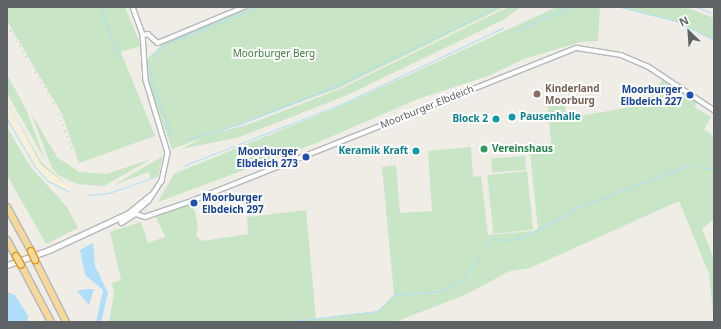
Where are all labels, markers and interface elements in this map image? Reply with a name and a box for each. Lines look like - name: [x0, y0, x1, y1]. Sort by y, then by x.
- north arrow: [669, 12, 709, 52]
- text: N: [676, 12, 691, 29]
- park label: Moorburger Berg: [233, 48, 315, 60]
- place label: Kinderland Moorburg: [545, 82, 600, 106]
- street label: Moorburger Elbdeich: [378, 83, 476, 131]
- place label: Moorburger Elbdeich 227: [620, 83, 682, 106]
- marker: Kinderland Moorburg: [532, 89, 542, 99]
- marker: Moorburger Elbdeich 227: [685, 90, 695, 100]
- place label: Pausenhalle: [520, 111, 581, 123]
- marker: Pausenhalle: [507, 112, 517, 122]
- place label: Block 2: [452, 113, 488, 125]
- marker: Block 2: [491, 114, 501, 124]
- place label: Vereinshaus: [492, 143, 553, 155]
- marker: Vereinshaus: [479, 144, 489, 154]
- place label: Moorburger Elbdeich 273: [236, 145, 298, 168]
- place label: Keramik Kraft: [338, 145, 408, 157]
- marker: Keramik Kraft: [411, 146, 421, 156]
- marker: Moorburger Elbdeich 273: [301, 152, 311, 162]
- place label: Moorburger Elbdeich 297: [202, 191, 264, 214]
- marker: Moorburger Elbdeich 297: [189, 198, 199, 208]

